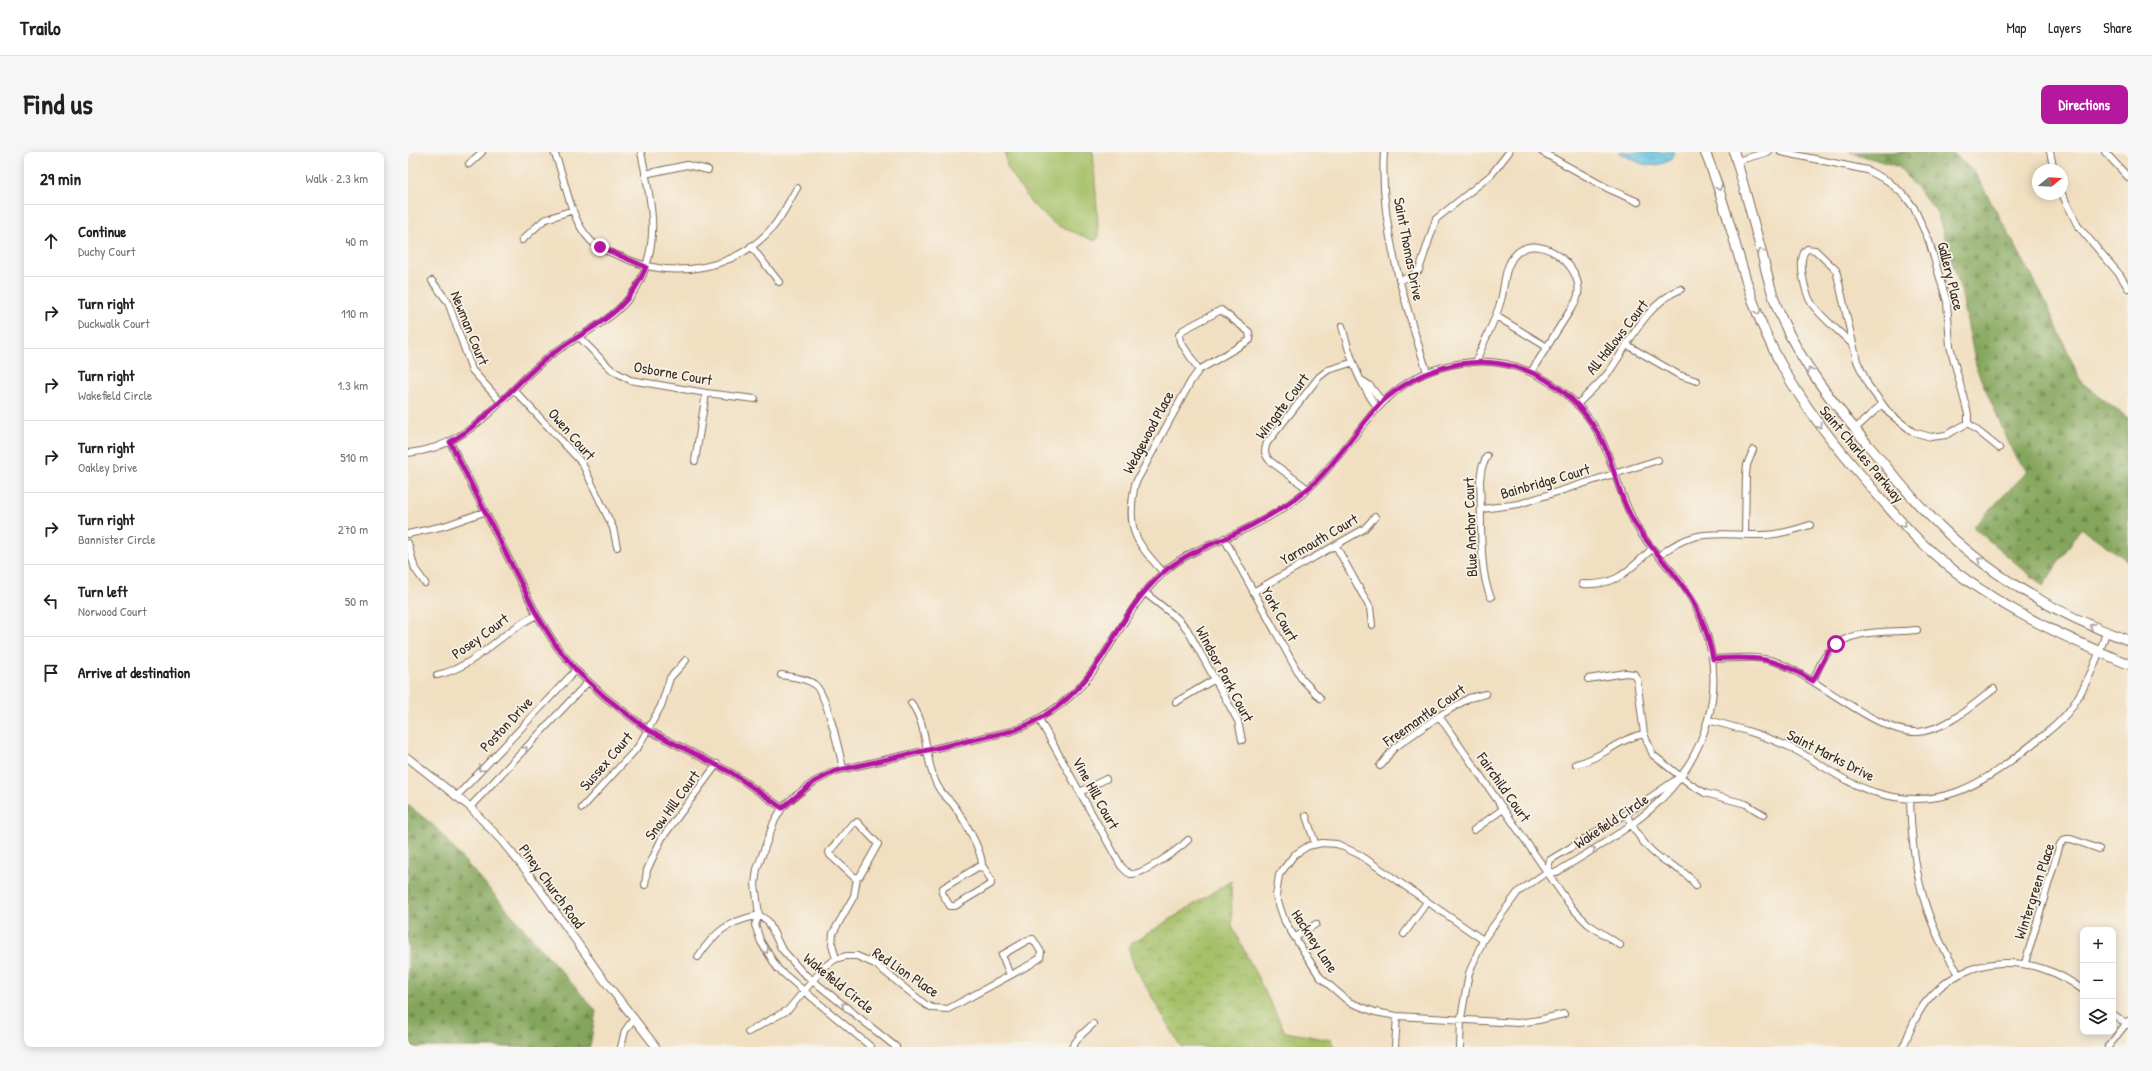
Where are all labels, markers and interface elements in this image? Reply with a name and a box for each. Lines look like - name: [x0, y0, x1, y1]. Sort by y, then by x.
- text: Trailo: [20, 15, 61, 41]
- text: Map: [2006, 18, 2026, 37]
- text: Layers: [2048, 18, 2081, 37]
- text: Share: [2103, 18, 2132, 37]
- text: Find us: [24, 85, 93, 123]
- button: Directions: [2041, 85, 2128, 124]
- north arrow: [2032, 164, 2068, 200]
- text: 29 min: [40, 167, 81, 190]
- text: Walk · 2.3 km: [306, 169, 368, 187]
- one-way arrow: [1714, 185, 1722, 192]
- street label: Saint Thomas Drive: [1389, 196, 1429, 302]
- text: Continue: [78, 221, 126, 242]
- icon: ahead: [40, 230, 62, 252]
- text: 40 m: [345, 232, 368, 250]
- route end: [591, 238, 609, 256]
- street label: Gallery Place: [1932, 240, 1970, 313]
- text: Duchy Court: [78, 242, 135, 260]
- one-way arrow: [1757, 247, 1766, 254]
- street label: Newman Court: [446, 288, 495, 369]
- text: Turn right: [78, 293, 134, 314]
- street label: All Hallows Court: [1581, 294, 1653, 379]
- icon: right: [40, 302, 62, 324]
- text: 110 m: [341, 304, 368, 322]
- one-way arrow: [1753, 309, 1761, 316]
- text: Duckwalk Court: [78, 314, 150, 332]
- street label: Osborne Court: [632, 356, 715, 390]
- text: Turn right: [78, 365, 134, 386]
- one-way arrow: [1807, 367, 1815, 374]
- street label: Wingate Court: [1250, 368, 1314, 443]
- icon: right: [40, 374, 62, 396]
- text: 1.3 km: [337, 376, 368, 394]
- text: Wakefield Circle: [78, 386, 152, 404]
- street label: Wedgewood Place: [1117, 387, 1179, 477]
- street label: Saint Charles Parkway: [1815, 401, 1909, 507]
- street label: Owen Court: [544, 403, 601, 465]
- one-way arrow: [1815, 422, 1822, 429]
- text: Turn right: [78, 437, 134, 458]
- icon: right: [40, 446, 62, 468]
- text: 510 m: [340, 448, 368, 466]
- text: Oakley Drive: [78, 458, 137, 476]
- street label: Bainbridge Court: [1498, 458, 1593, 504]
- street label: Blue Anchor Court: [1458, 476, 1482, 577]
- street label: Yarmouth Court: [1276, 508, 1362, 570]
- text: Turn right: [78, 509, 134, 530]
- icon: right: [40, 518, 62, 540]
- text: 270 m: [338, 520, 368, 538]
- one-way arrow: [1899, 520, 1907, 528]
- text: Bannister Circle: [78, 530, 156, 548]
- one-way arrow: [1977, 557, 1984, 565]
- text: Turn left: [78, 581, 128, 602]
- street label: York Court: [1256, 583, 1304, 646]
- icon: left: [40, 590, 62, 612]
- text: 50 m: [345, 592, 368, 610]
- text: Norwood Court: [78, 602, 147, 620]
- street label: Posey Court: [447, 608, 514, 664]
- street label: Windsor Park Court: [1191, 622, 1260, 726]
- one-way arrow: [2088, 623, 2096, 631]
- route start: [1827, 635, 1845, 653]
- icon: arrive: [40, 662, 62, 684]
- text: Arrive at destination: [78, 662, 190, 683]
- street label: Freemantle Court: [1378, 678, 1470, 752]
- street label: Poston Drive: [475, 692, 537, 756]
- street label: Saint Marks Drive: [1784, 724, 1878, 786]
- street label: Sussex Court: [575, 726, 638, 795]
- one-way arrow: [520, 746, 528, 754]
- street label: Fairchild Court: [1472, 747, 1536, 827]
- street label: Vine Hill Court: [1068, 753, 1125, 834]
- one-way arrow: [479, 764, 486, 772]
- street label: Snow Hill Court: [640, 765, 705, 844]
- street label: Wakefield Circle: [1570, 788, 1652, 854]
- street label: Piney Church Road: [514, 840, 590, 933]
- street label: Wintergreen Place: [2009, 840, 2059, 942]
- one-way arrow: [1589, 847, 1596, 854]
- street label: Hackney Lane: [1287, 905, 1343, 977]
- map controls: [2080, 927, 2116, 1035]
- button: +: [2080, 927, 2116, 963]
- street label: Red Lion Place: [869, 942, 943, 1002]
- one-way arrow: [761, 947, 769, 954]
- street label: Wakefield Circle: [799, 948, 879, 1018]
- button: −: [2080, 963, 2116, 999]
- button: layers: [2080, 999, 2116, 1035]
- one-way arrow: [841, 1003, 848, 1010]

